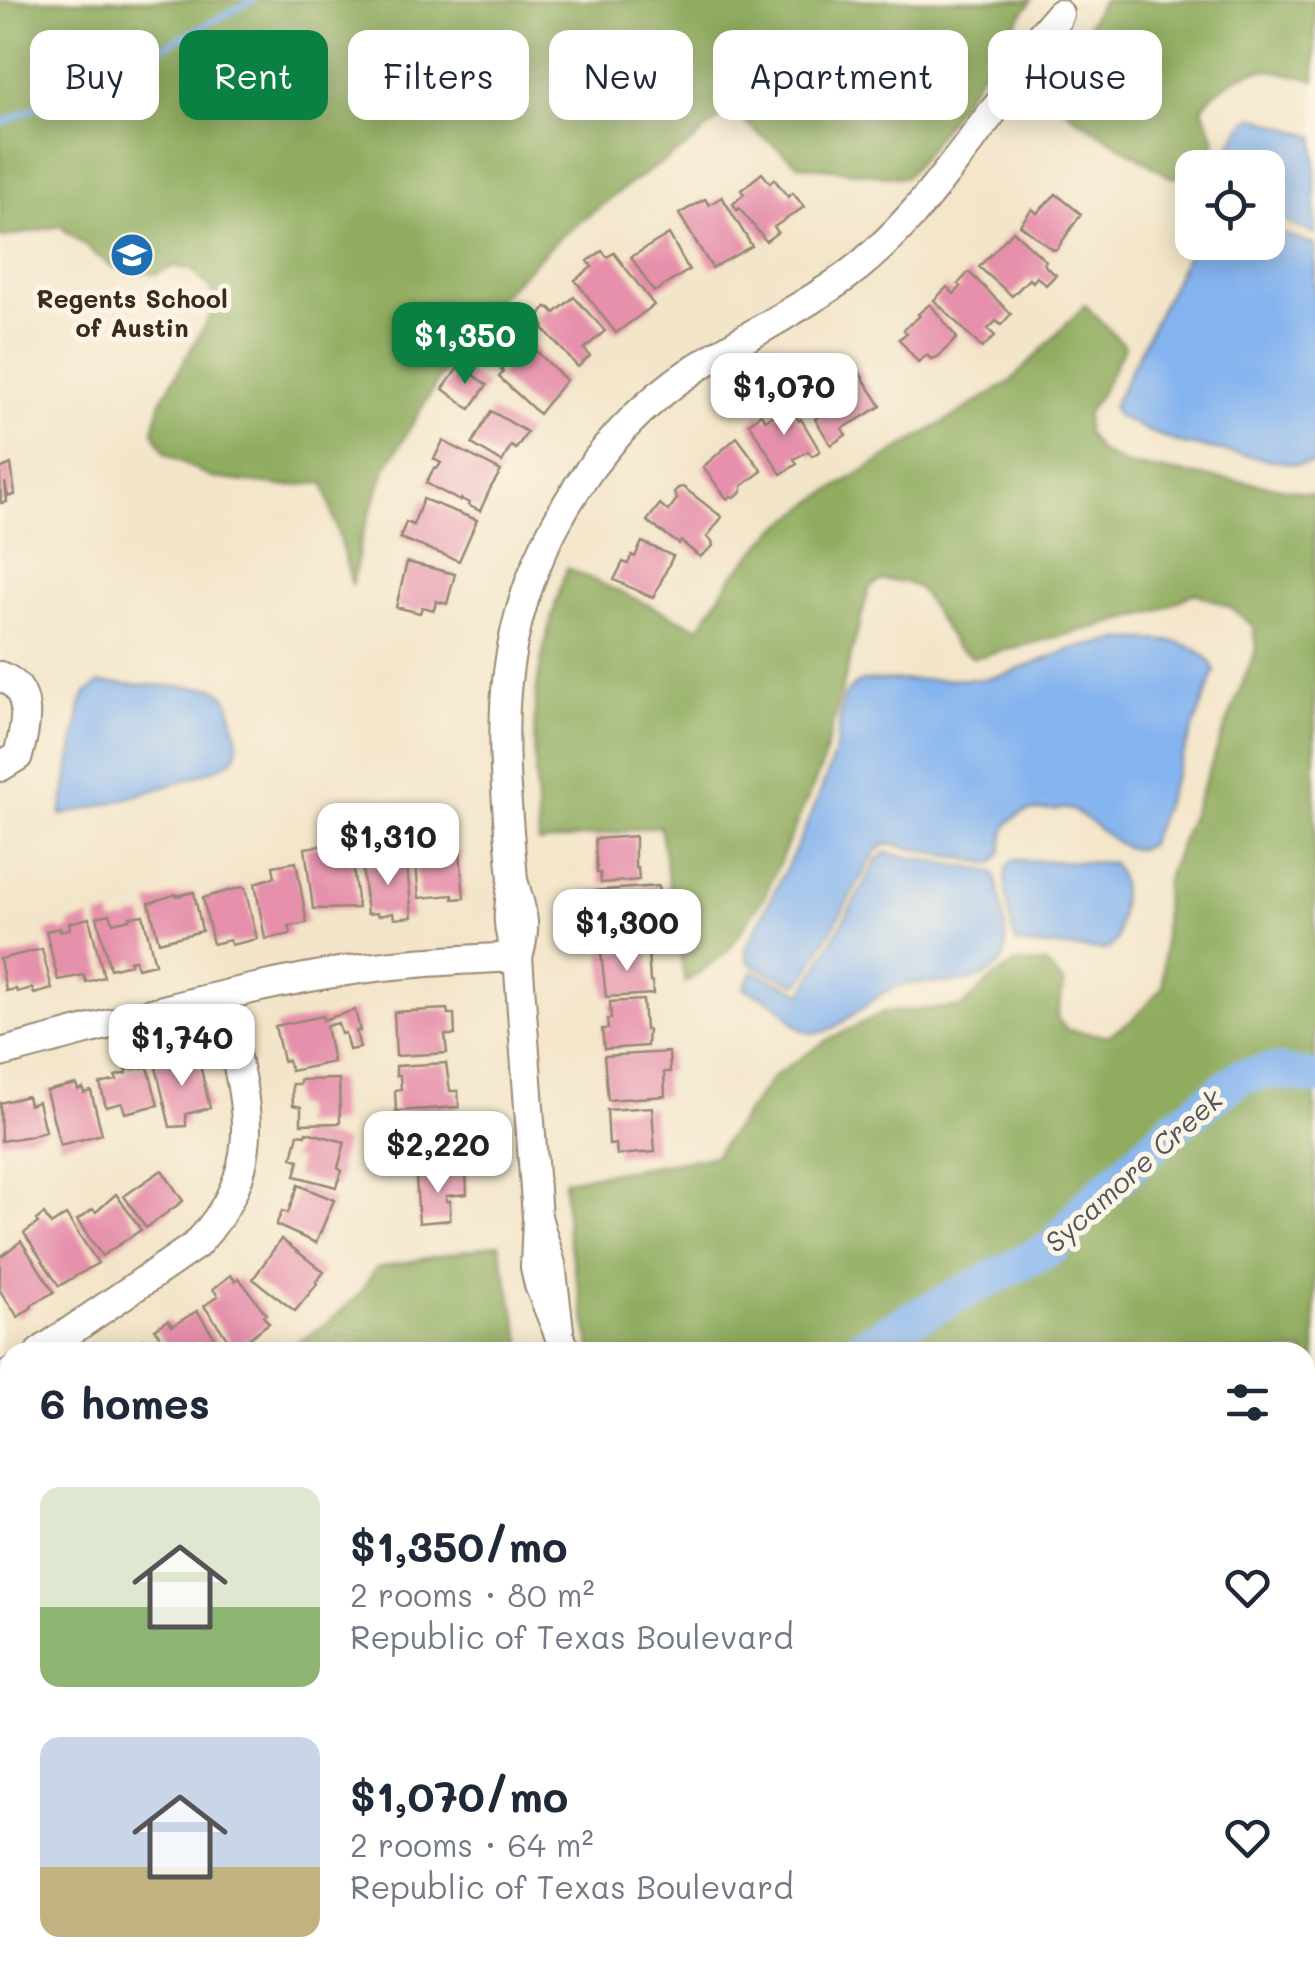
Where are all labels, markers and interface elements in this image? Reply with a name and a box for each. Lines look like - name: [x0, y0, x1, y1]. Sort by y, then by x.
- chip: Buy: [30, 30, 159, 120]
- chip: Rent: [179, 30, 328, 120]
- chip: Filters: [348, 30, 529, 120]
- chip: New: [549, 30, 693, 120]
- chip: Apartment: [713, 30, 968, 120]
- chip: House: [988, 30, 1162, 120]
- map controls: [1175, 150, 1285, 260]
- button: locate: [1175, 150, 1285, 260]
- school or university icon: Regents School of Austin: [109, 232, 155, 278]
- place label: Regents School of Austin: [36, 282, 228, 343]
- pin: $1,350: [384, 302, 546, 387]
- text: $1,350: [414, 313, 516, 355]
- pin: $1,070: [703, 353, 865, 438]
- text: $1,070: [733, 364, 835, 406]
- pin: $1,310: [307, 803, 469, 888]
- text: $1,310: [339, 814, 437, 856]
- pin: $1,300: [546, 889, 708, 974]
- text: $1,300: [575, 900, 679, 942]
- pin: $1,740: [101, 1004, 263, 1089]
- text: $1,740: [131, 1015, 233, 1057]
- water label: Sycamore Creek: [1037, 1080, 1230, 1259]
- pin: $2,220: [357, 1111, 519, 1196]
- text: $2,220: [386, 1122, 490, 1164]
- text: 6 homes: [40, 1375, 210, 1430]
- icon: filters: [1220, 1375, 1275, 1430]
- text: $1,350/mo: [350, 1518, 568, 1573]
- icon: home: [120, 1527, 240, 1647]
- icon: heart: [1220, 1560, 1275, 1615]
- text: 2 rooms · 80 m²: [350, 1573, 595, 1615]
- text: Republic of Texas Boulevard: [350, 1615, 794, 1657]
- text: $1,070/mo: [350, 1768, 568, 1823]
- icon: home: [120, 1777, 240, 1897]
- icon: heart: [1220, 1810, 1275, 1865]
- text: 2 rooms · 64 m²: [350, 1823, 594, 1865]
- text: Republic of Texas Boulevard: [350, 1865, 794, 1907]

